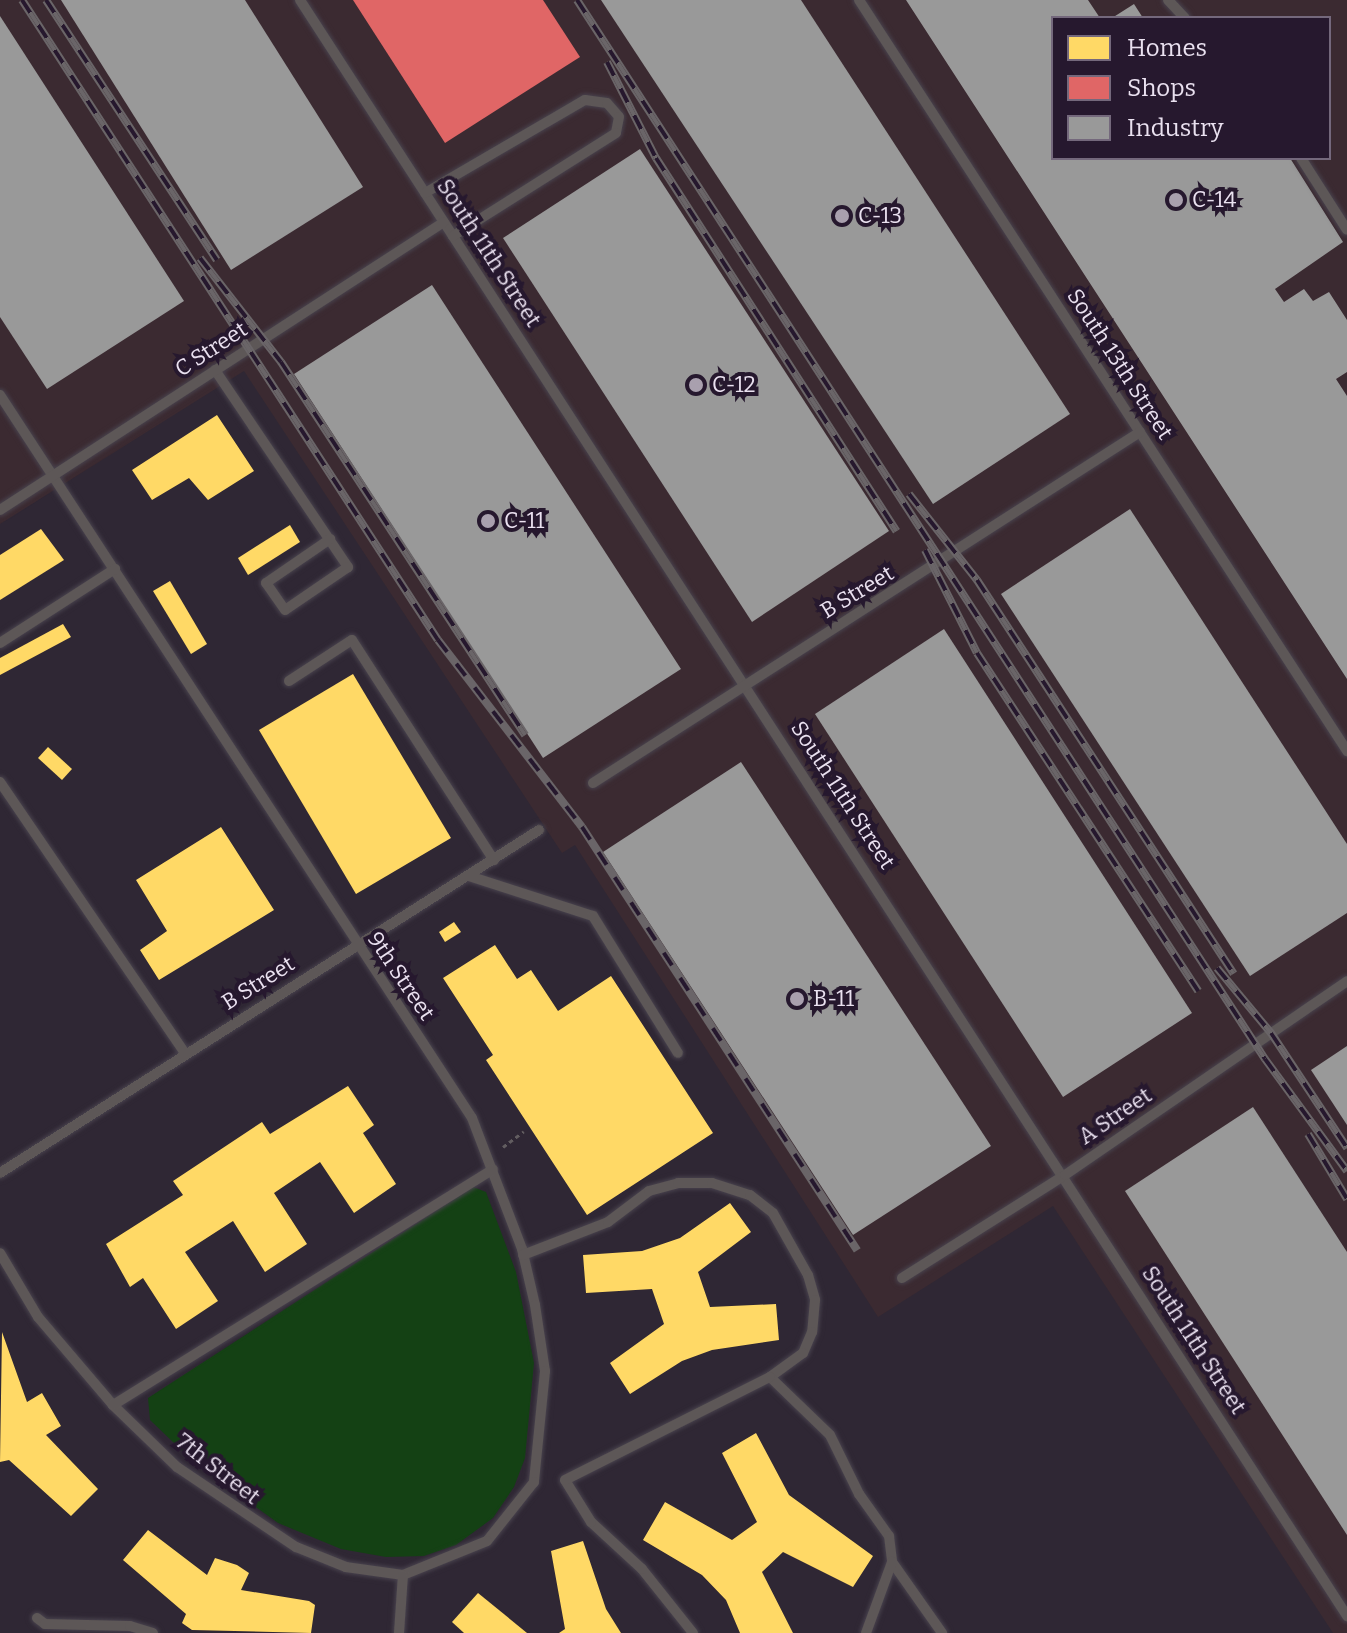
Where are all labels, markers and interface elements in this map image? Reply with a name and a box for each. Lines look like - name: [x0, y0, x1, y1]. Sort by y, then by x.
- legend: [1051, 16, 1331, 160]
- text: Homes: [1127, 34, 1207, 62]
- text: Shops: [1127, 74, 1196, 102]
- text: Industry: [1127, 114, 1224, 142]
- street label: South 11th Street: [431, 174, 547, 332]
- place label: C-14: [1192, 187, 1236, 213]
- marker: C-14: [1167, 191, 1185, 209]
- place label: C-13: [858, 203, 902, 229]
- marker: C-13: [833, 207, 851, 225]
- street label: South 13th Street: [1061, 284, 1179, 444]
- street label: C Street: [170, 316, 252, 382]
- place label: C-12: [712, 372, 756, 398]
- marker: C-12: [687, 376, 705, 394]
- place label: C-11: [504, 508, 545, 534]
- marker: C-11: [479, 512, 497, 530]
- street label: B Street: [816, 560, 898, 624]
- street label: South 11th Street: [785, 716, 901, 874]
- street label: 9th Street: [362, 927, 440, 1025]
- street label: B Street: [217, 950, 299, 1016]
- place label: B-11: [813, 986, 854, 1012]
- marker: B-11: [788, 990, 806, 1008]
- street label: A Street: [1074, 1082, 1156, 1150]
- street label: South 11th Street: [1136, 1261, 1252, 1419]
- street label: 7th Street: [171, 1428, 265, 1510]

